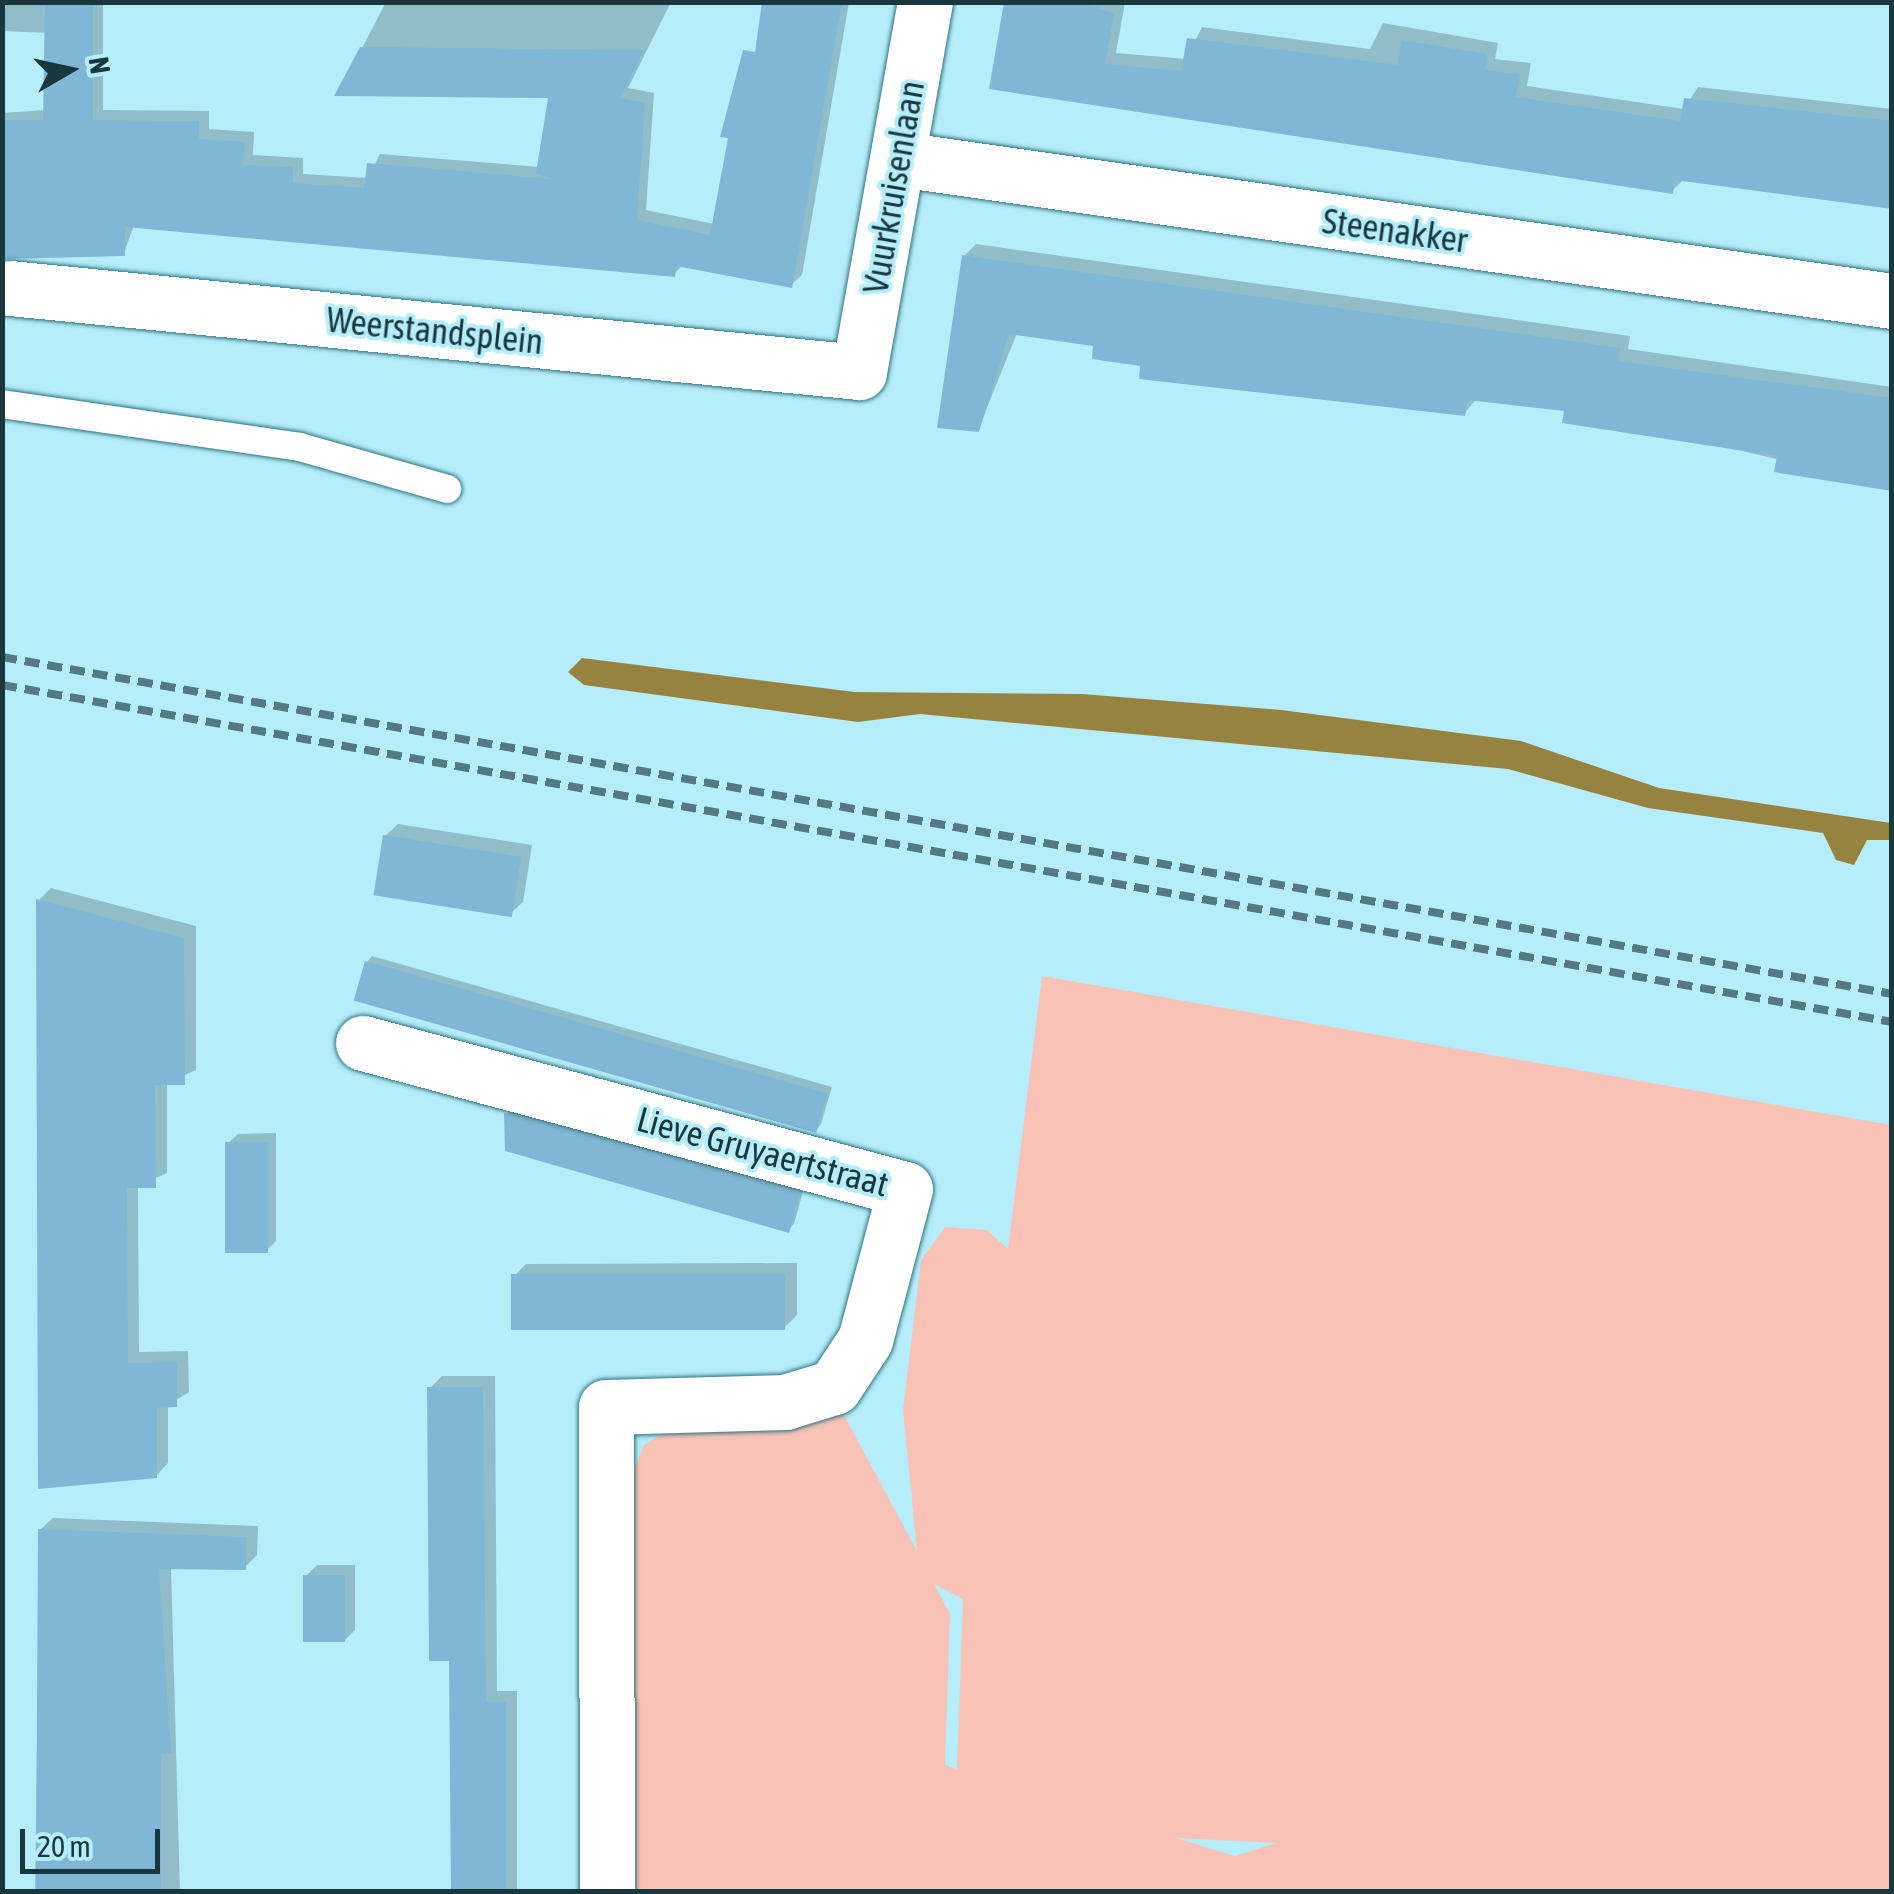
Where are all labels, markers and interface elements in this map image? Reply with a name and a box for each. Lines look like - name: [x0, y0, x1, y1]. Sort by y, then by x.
- north arrow: [20, 20, 120, 120]
- text: N: [83, 55, 117, 76]
- street label: Vuurkruisenlaan: [854, 77, 932, 297]
- street label: Steenakker: [1320, 199, 1470, 261]
- street label: Weerstandsplein: [325, 298, 545, 362]
- street label: Lieve Gruyaertstraat: [633, 1097, 893, 1205]
- scale bar: [25, 1809, 165, 1871]
- text: 20 m: [37, 1829, 91, 1863]

